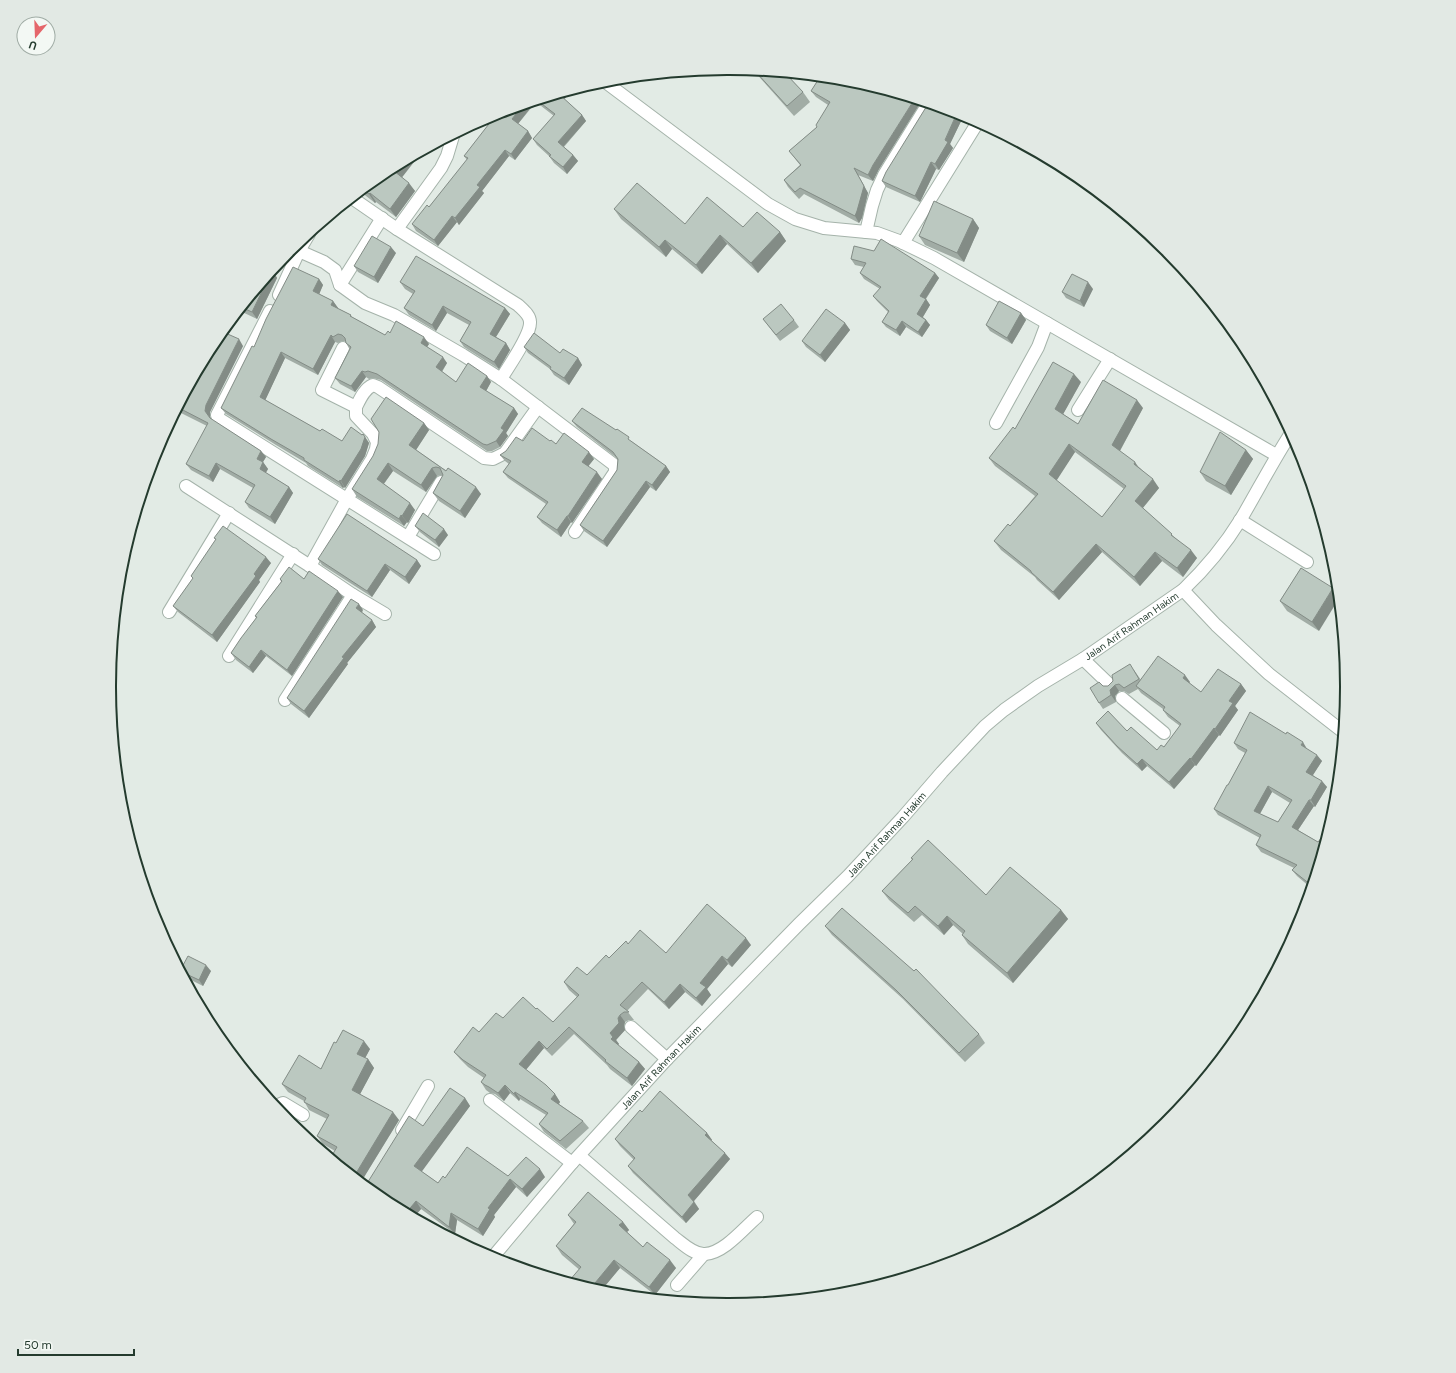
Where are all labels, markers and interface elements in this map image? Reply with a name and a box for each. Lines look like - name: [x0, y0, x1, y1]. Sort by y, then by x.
- north arrow: [16, 16, 56, 56]
- text: U: [27, 37, 39, 52]
- street label: Jalan Arif Rahman Hakim: [1082, 589, 1181, 663]
- street label: Jalan Arif Rahman Hakim: [844, 789, 929, 880]
- street label: Jalan Arif Rahman Hakim: [618, 1022, 704, 1112]
- scale bar: [18, 1331, 134, 1357]
- text: 50 m: [24, 1338, 52, 1352]

